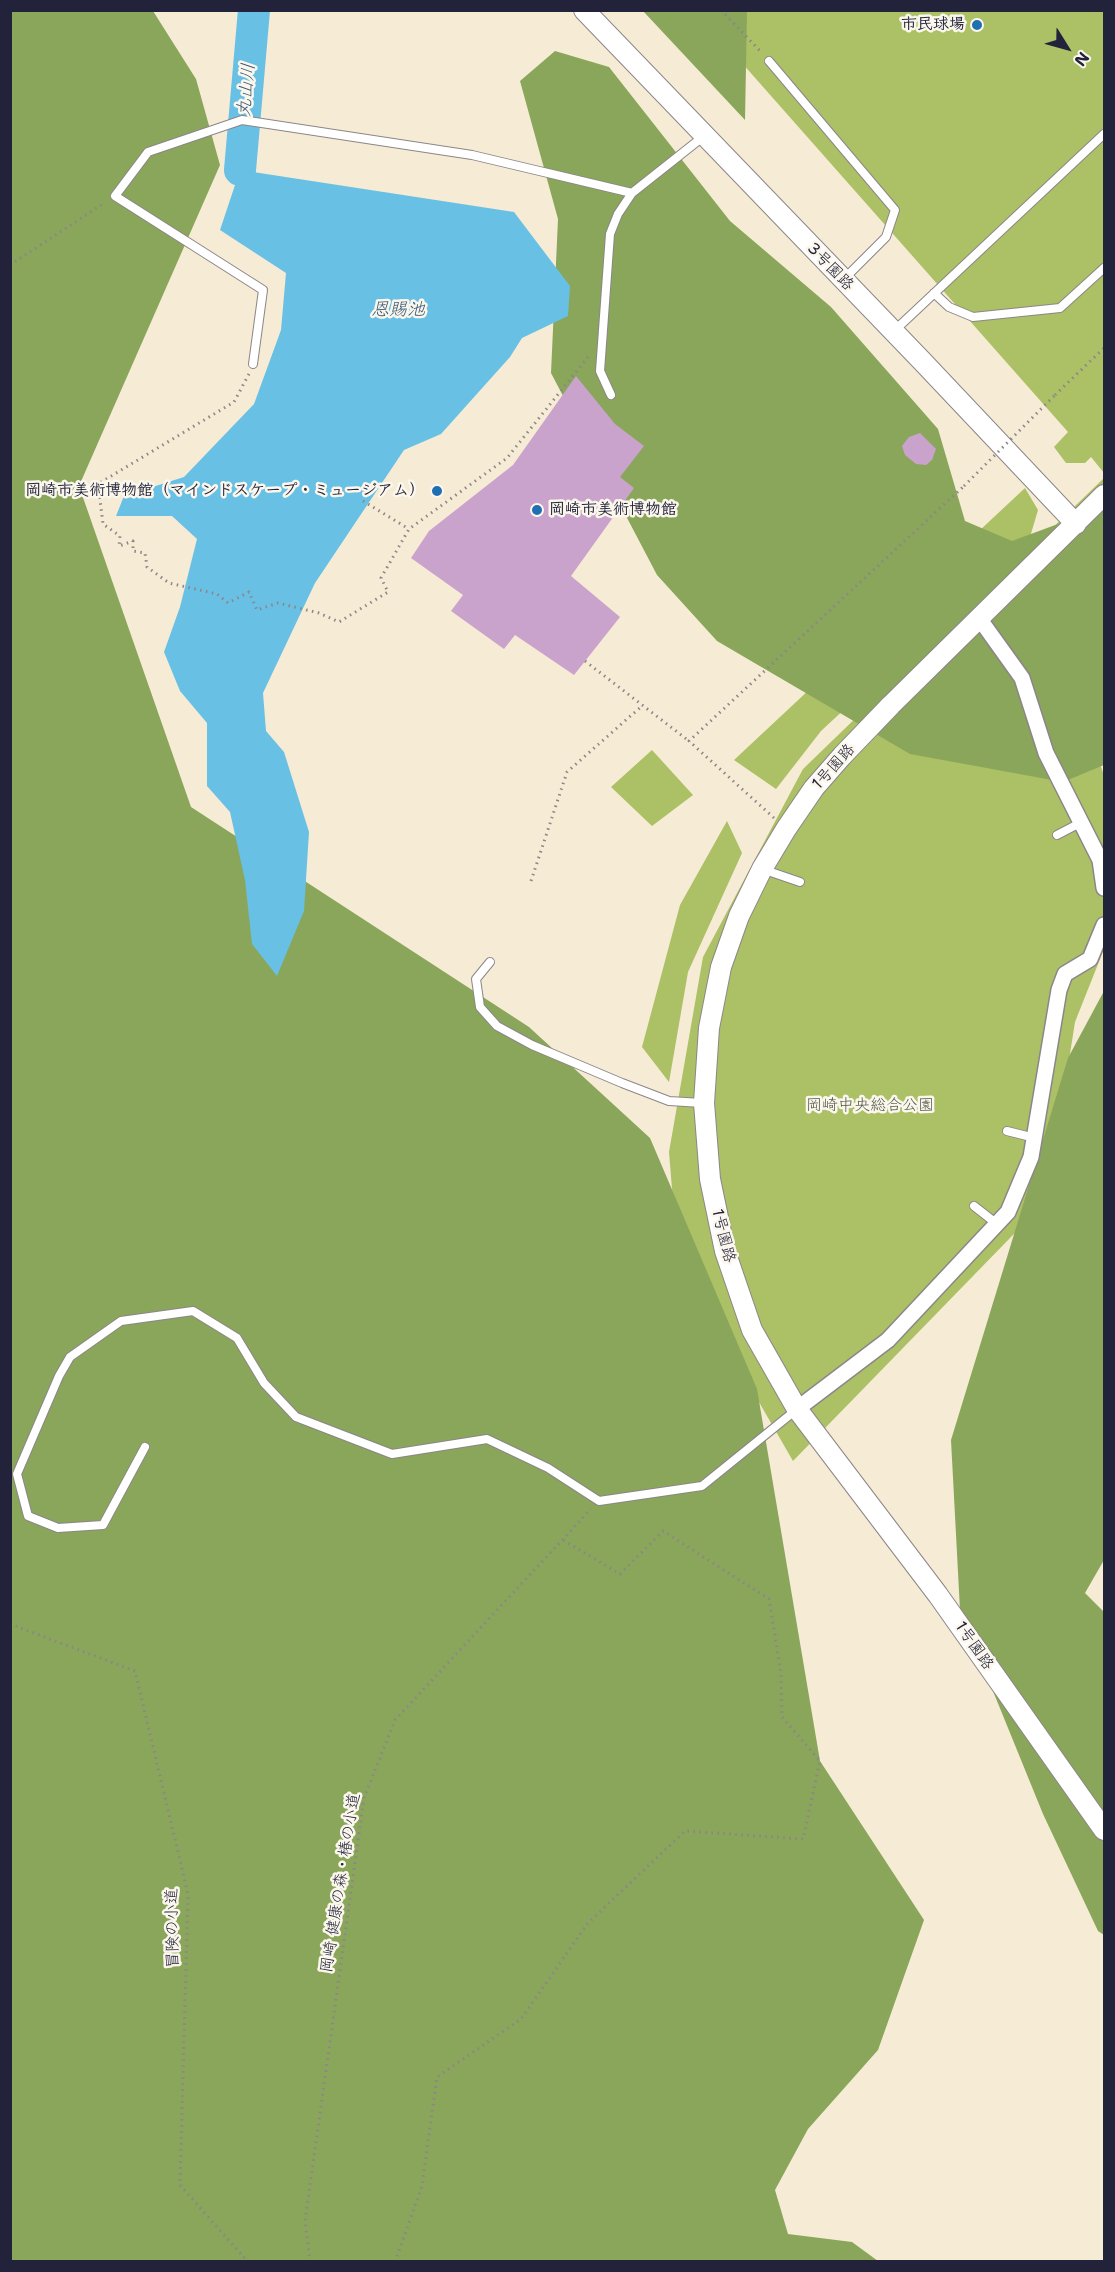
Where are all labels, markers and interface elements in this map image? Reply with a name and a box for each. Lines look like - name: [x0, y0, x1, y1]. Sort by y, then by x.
- place label: 市民球場: [901, 15, 965, 35]
- marker: 市民球場: [970, 18, 984, 32]
- north arrow: [1037, 18, 1097, 78]
- text: N: [1070, 48, 1094, 71]
- water label: 丸山川: [234, 62, 260, 118]
- street label: 3号園路: [803, 239, 857, 295]
- water label: 恩賜池: [371, 299, 425, 321]
- place label: 岡崎市美術博物館（マインドスケープ・ミュージアム）: [25, 481, 425, 501]
- marker: 岡崎市美術博物館（マインドスケープ・ミュージアム）: [430, 484, 444, 498]
- place label: 岡崎市美術博物館: [549, 500, 677, 520]
- marker: 岡崎市美術博物館: [530, 503, 544, 517]
- street label: 1号園路: [809, 740, 859, 794]
- park label: 岡崎中央総合公園: [806, 1096, 934, 1116]
- street label: 1号園路: [707, 1207, 739, 1265]
- street label: 1号園路: [950, 1618, 998, 1674]
- street label: 岡崎 健康の森・椿の小道: [317, 1792, 365, 1974]
- street label: 冒険の小道: [163, 1888, 183, 1968]

